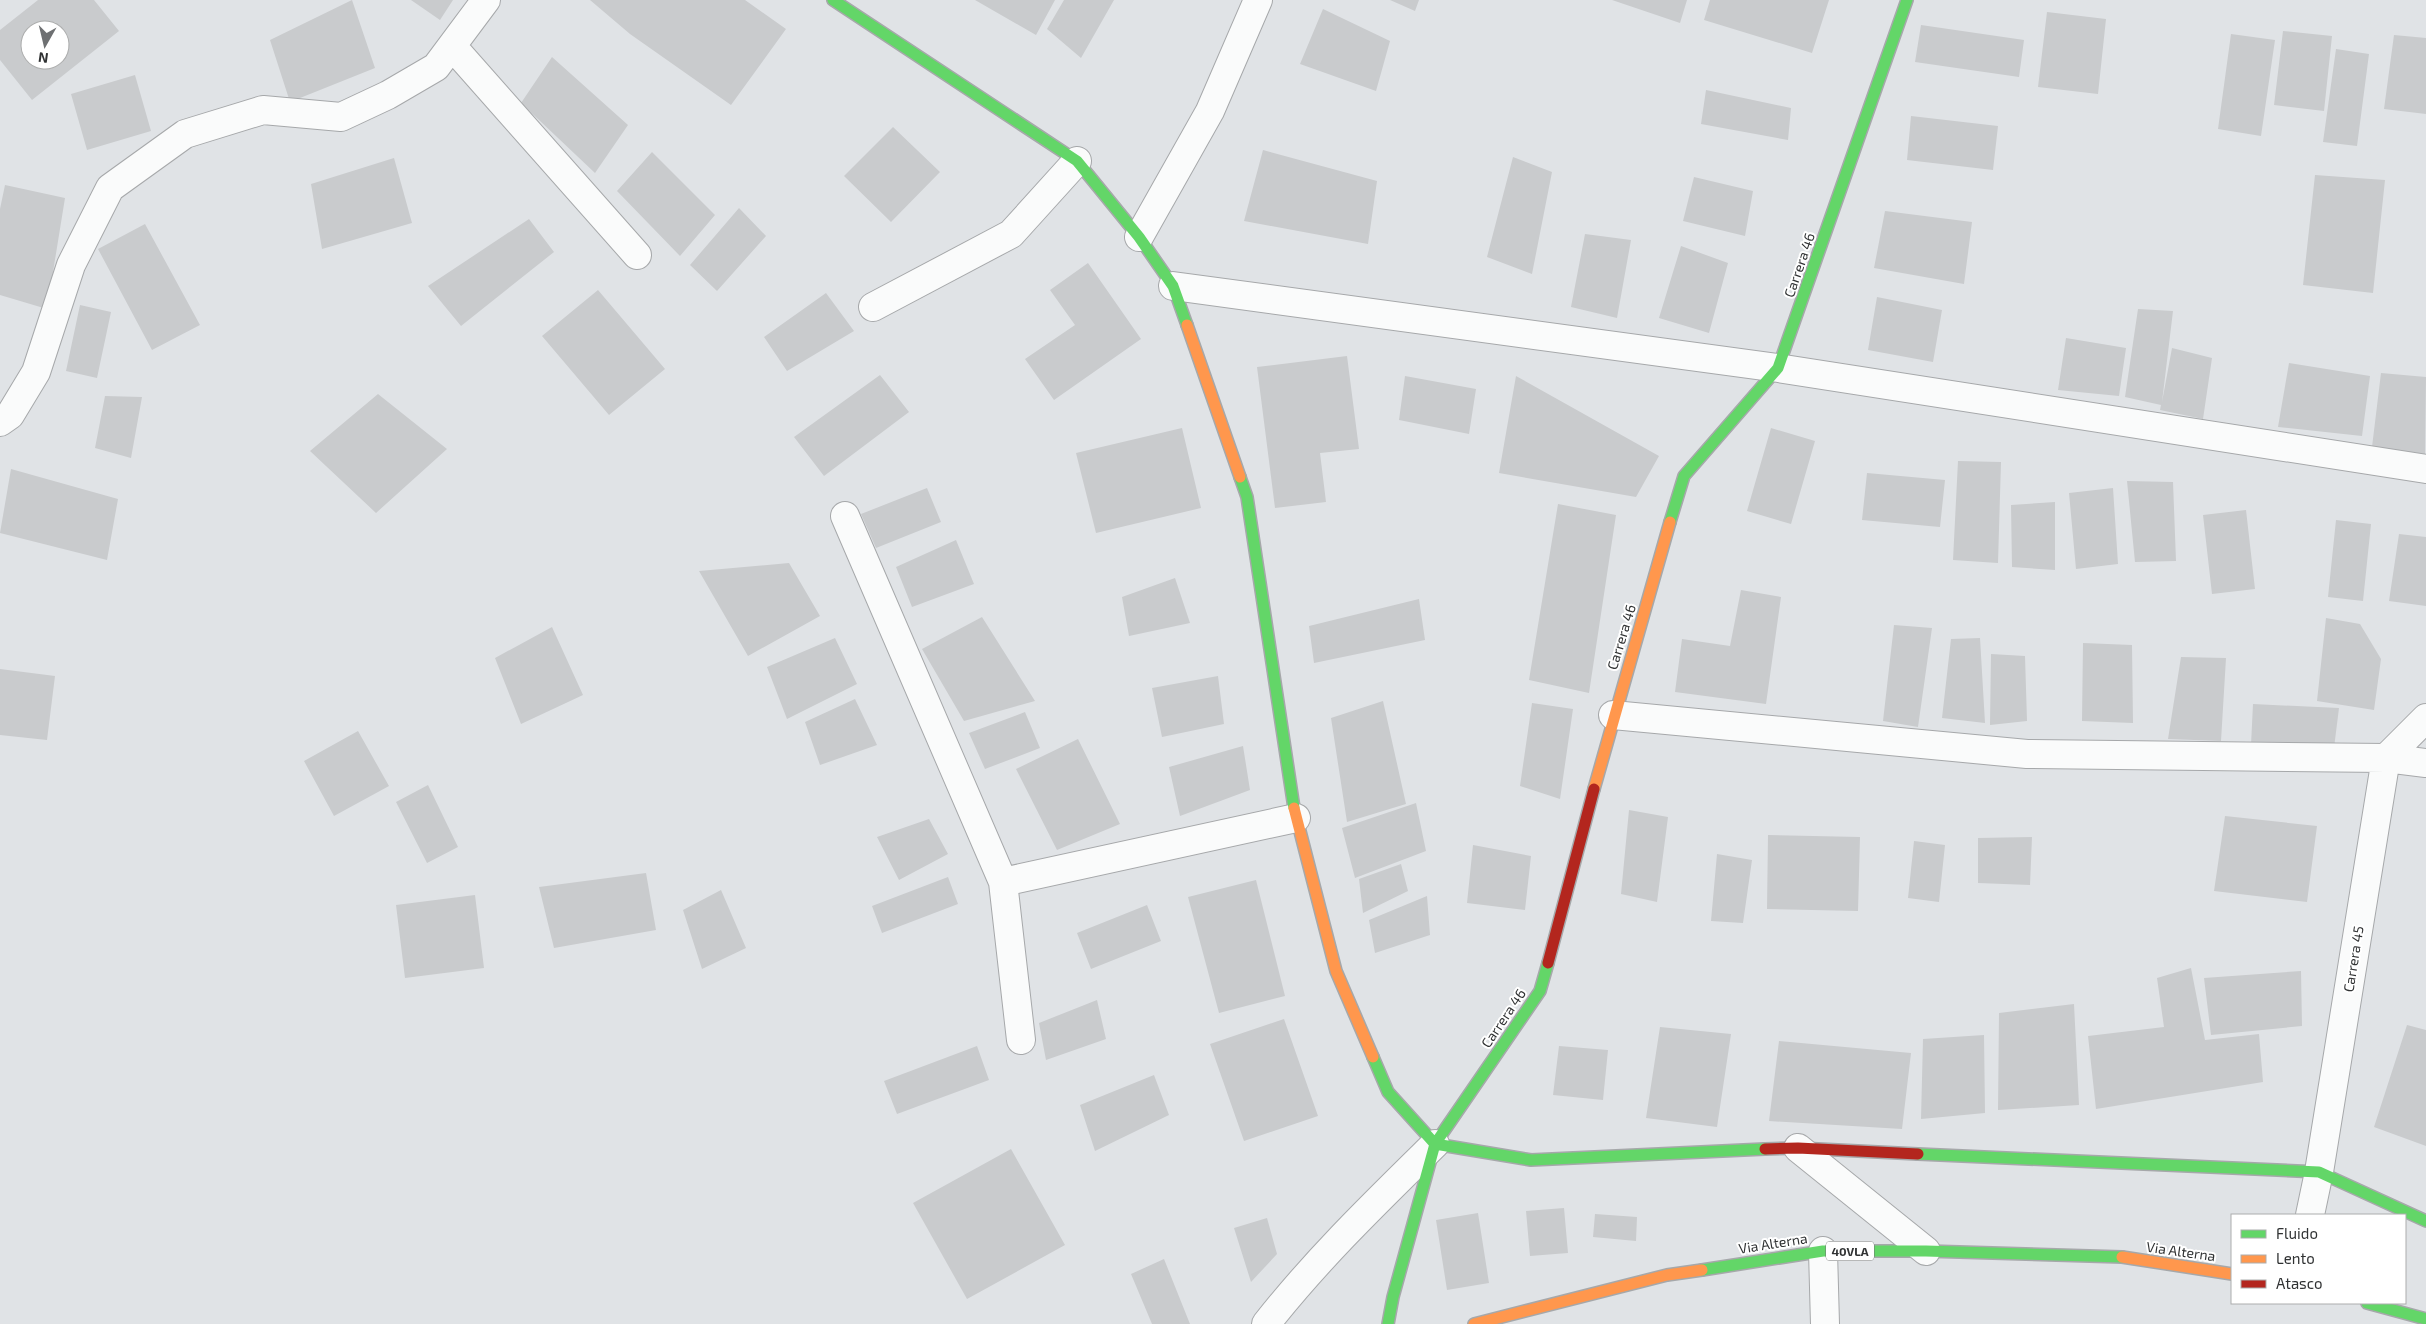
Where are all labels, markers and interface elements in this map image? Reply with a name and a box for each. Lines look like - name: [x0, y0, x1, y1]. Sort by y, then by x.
- north arrow: [20, 20, 70, 70]
- text: N: [37, 49, 49, 67]
- street label: Carrera 46: [1780, 230, 1818, 300]
- street label: Carrera 46: [1603, 602, 1639, 672]
- street label: Carrera 45: [2339, 925, 2367, 993]
- street label: Carrera 46: [1477, 985, 1529, 1051]
- legend: [2231, 1214, 2406, 1304]
- text: Fluido: [2276, 1224, 2318, 1242]
- street label: Via Alterna: [1737, 1229, 1809, 1257]
- street label: Via Alterna: [2145, 1238, 2217, 1264]
- road number: 40VLA: [1826, 1242, 1874, 1260]
- text: Lento: [2276, 1249, 2315, 1267]
- text: Atasco: [2276, 1274, 2322, 1292]

